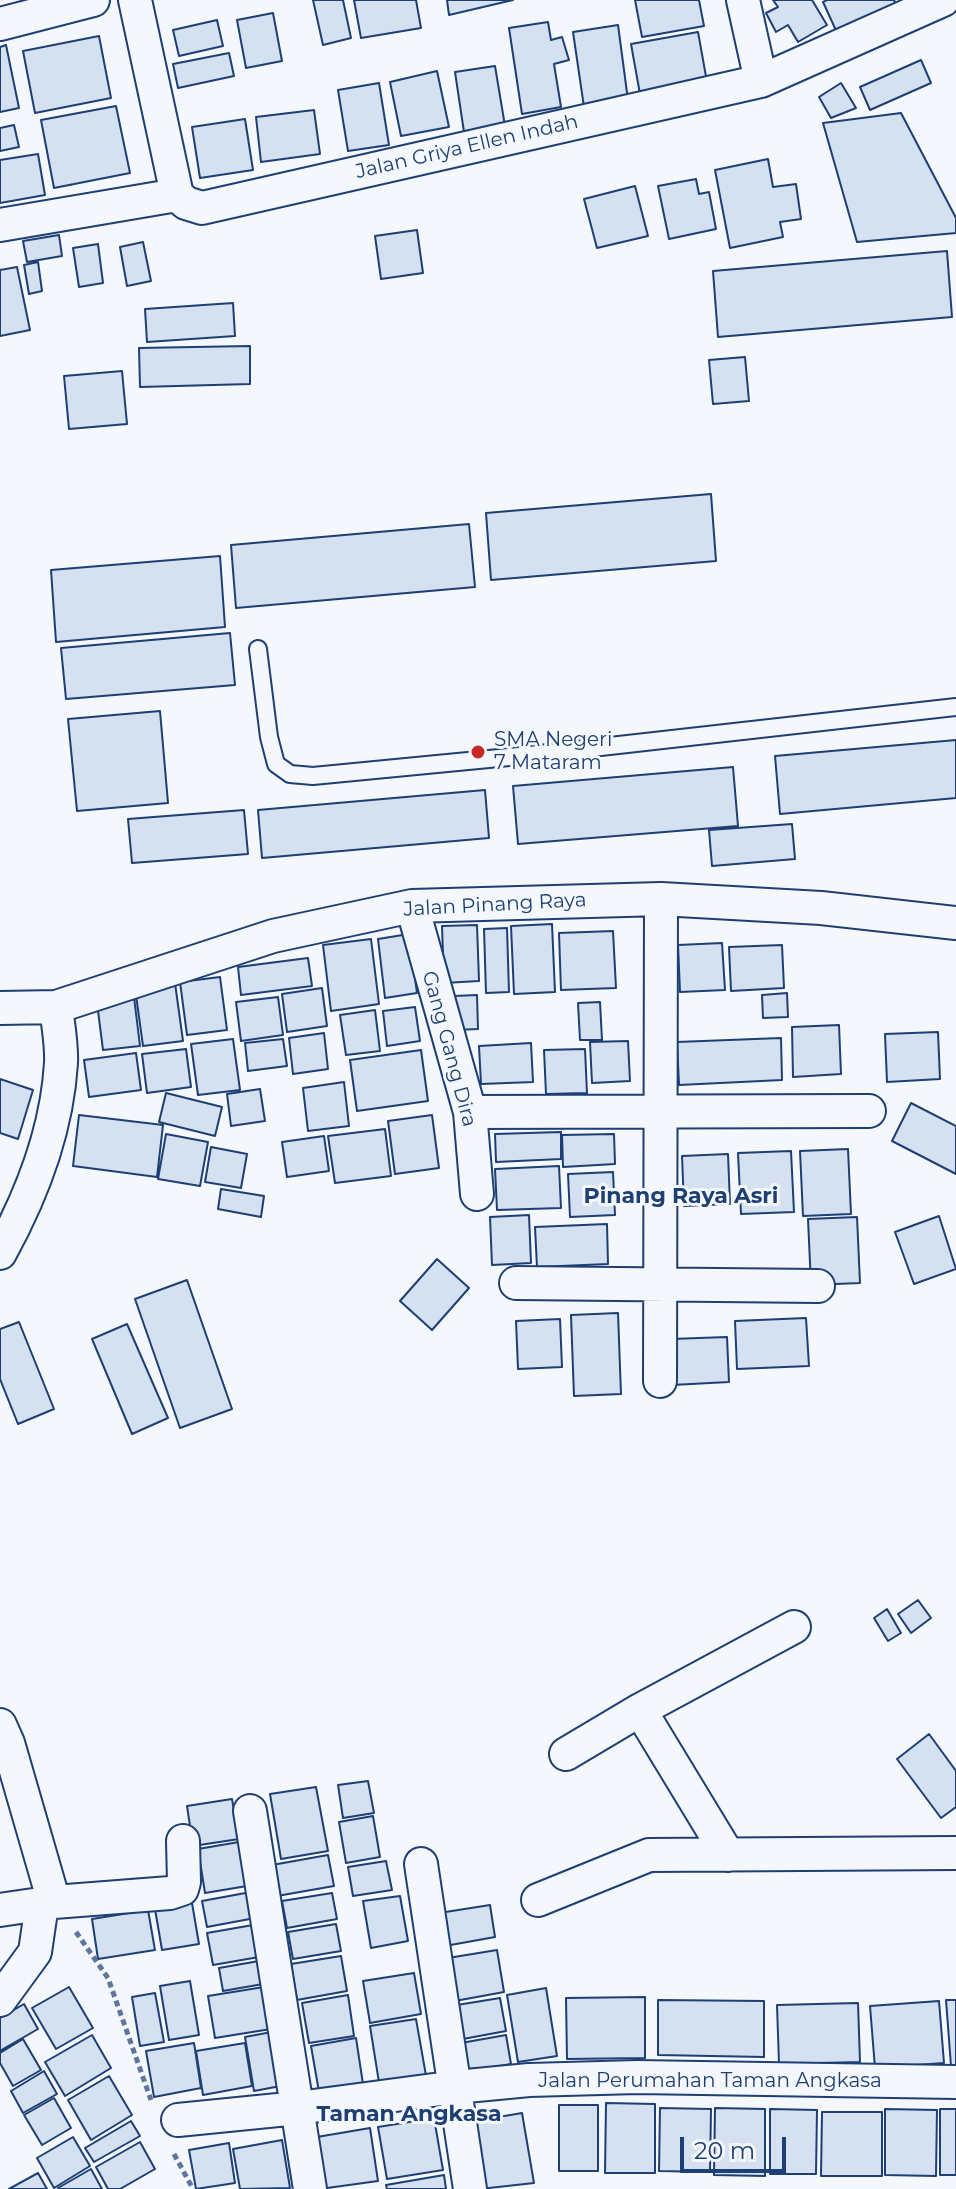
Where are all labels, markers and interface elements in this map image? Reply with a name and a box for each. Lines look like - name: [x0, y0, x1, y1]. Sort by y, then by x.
- street label: Jalan Griya Ellen Indah: [354, 110, 580, 184]
- place label: SMA Negeri 7 Mataram: [494, 728, 612, 775]
- marker: SMA Negeri 7 Mataram: [469, 743, 487, 761]
- street label: Jalan Pinang Raya: [403, 888, 587, 922]
- street label: Gang Gang Dira: [417, 968, 481, 1130]
- district label: Pinang Raya Asri: [584, 1184, 778, 1210]
- street label: Jalan Perumahan Taman Angkasa: [538, 2069, 882, 2093]
- district label: Taman Angkasa: [316, 2102, 502, 2128]
- scale bar: [684, 2121, 790, 2171]
- text: 20 m: [694, 2136, 755, 2165]

